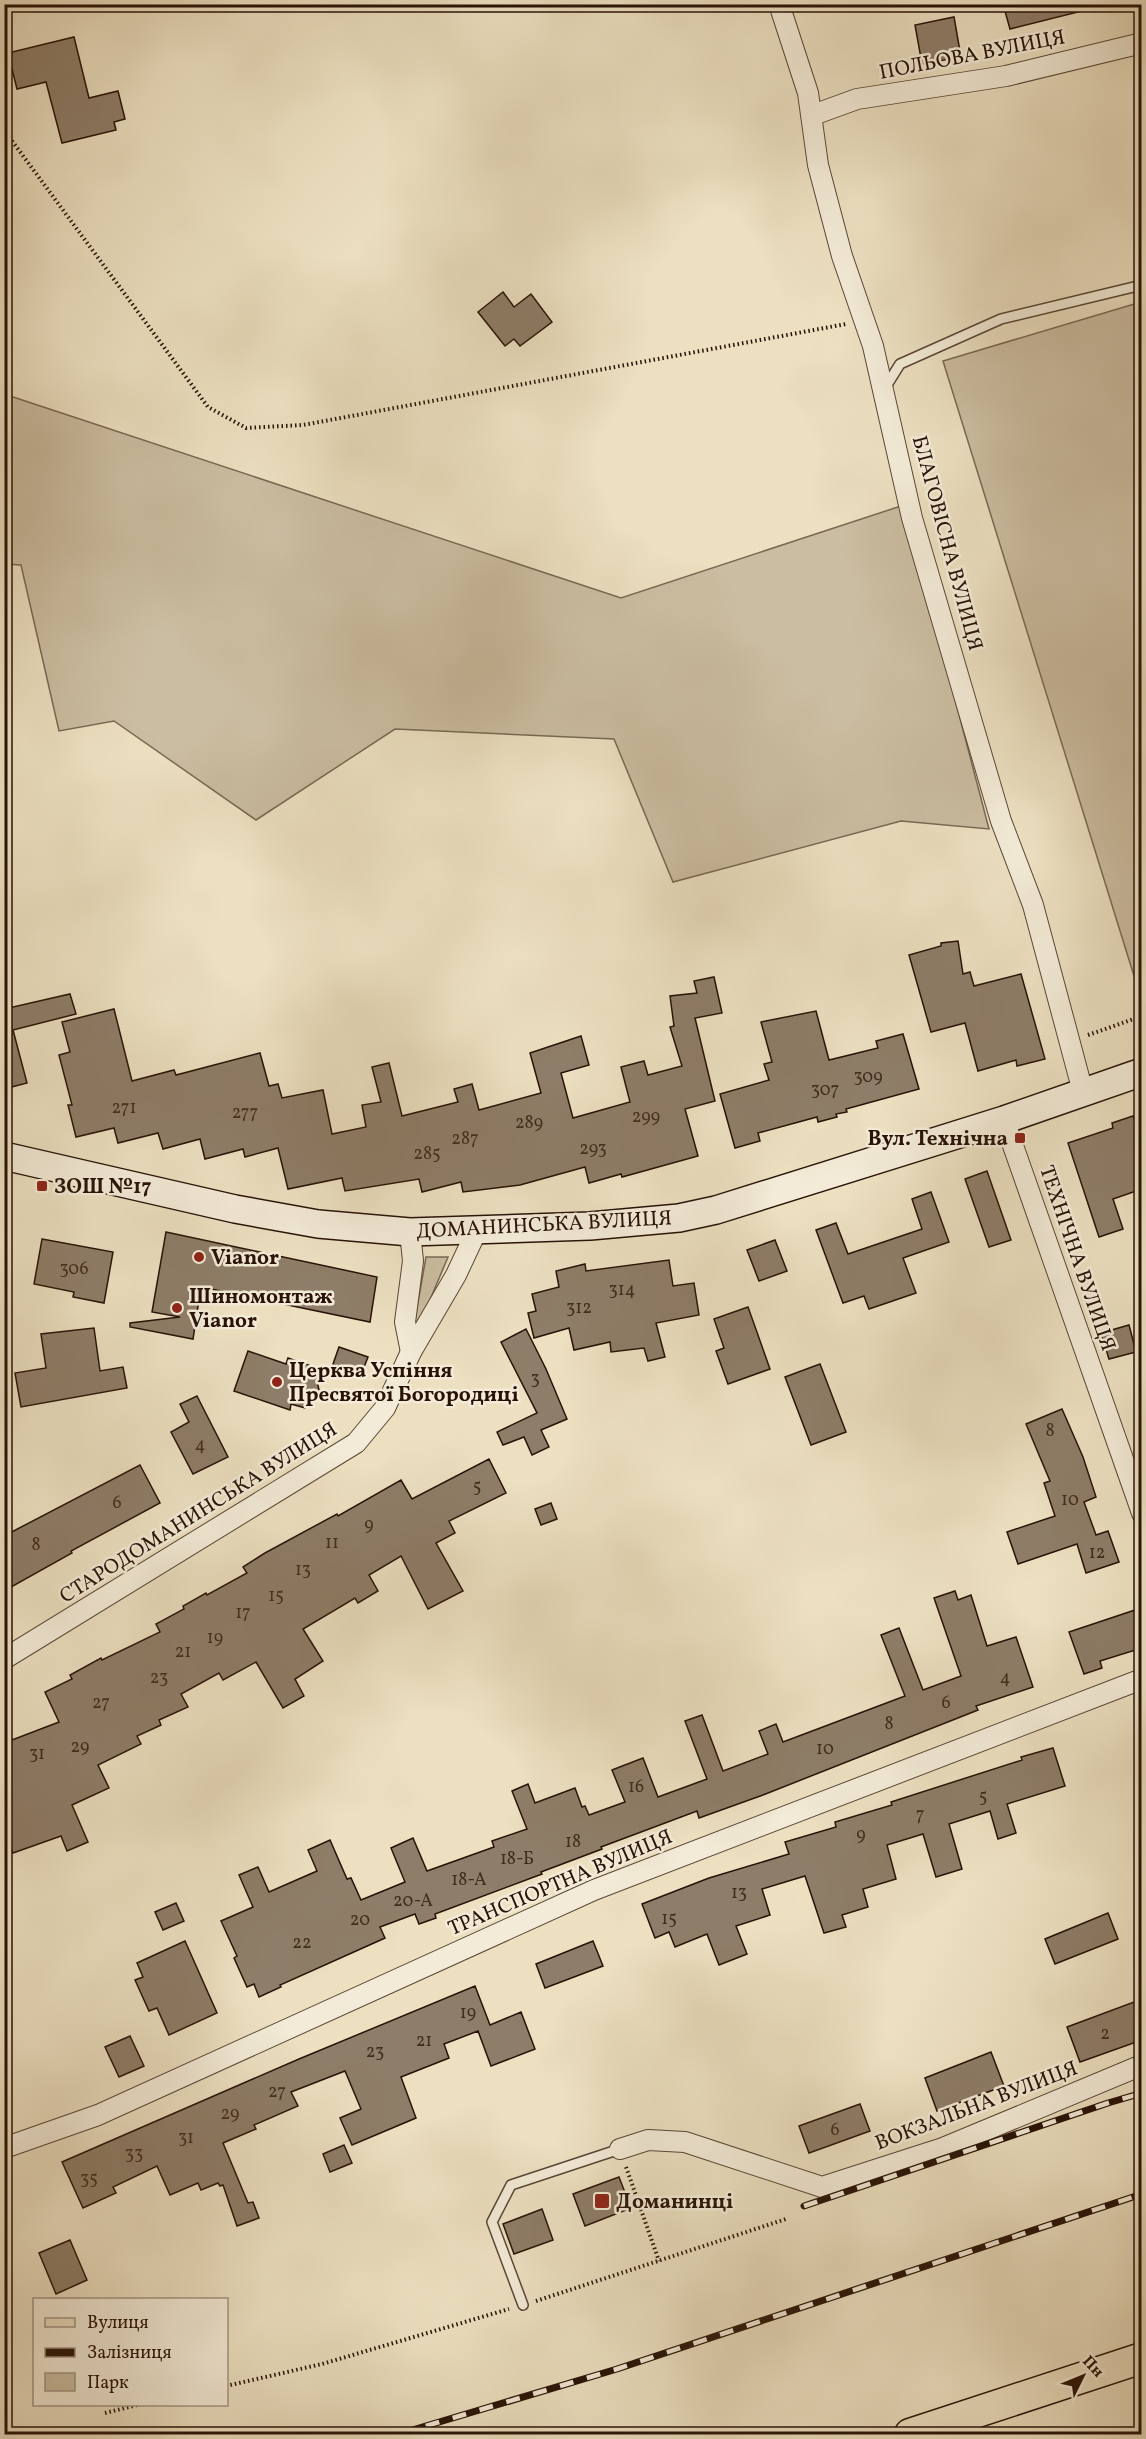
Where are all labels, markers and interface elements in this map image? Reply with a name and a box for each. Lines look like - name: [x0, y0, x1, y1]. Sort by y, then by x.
- street label: ПОЛЬОВА ВУЛИЦЯ: [877, 23, 1068, 88]
- street label: БЛАГОВІСНА ВУЛИЦЯ: [904, 433, 989, 654]
- house number: 309: [853, 1065, 883, 1090]
- house number: 307: [811, 1078, 839, 1103]
- house number: 271: [112, 1096, 136, 1121]
- house number: 277: [232, 1101, 258, 1126]
- house number: 299: [632, 1105, 660, 1130]
- house number: 289: [515, 1111, 543, 1136]
- place label: Вул. Технічна: [868, 1125, 1008, 1154]
- house number: 287: [451, 1127, 479, 1152]
- marker: Вул. Технічна: [1013, 1131, 1027, 1145]
- house number: 293: [579, 1137, 607, 1162]
- house number: 285: [413, 1142, 441, 1167]
- street label: ТЕХНІЧНА ВУЛИЦЯ: [1031, 1162, 1122, 1355]
- place label: ЗОШ №17: [54, 1173, 151, 1202]
- marker: ЗОШ №17: [35, 1179, 49, 1193]
- street label: ДОМАНИНСЬКА ВУЛИЦЯ: [415, 1204, 673, 1247]
- place label: Vianor: [211, 1244, 279, 1273]
- marker: Vianor: [192, 1250, 206, 1264]
- house number: 306: [59, 1257, 89, 1282]
- house number: 314: [609, 1278, 635, 1303]
- place label: Шиномонтаж Vianor: [189, 1283, 333, 1336]
- house number: 312: [566, 1296, 592, 1321]
- marker: Шиномонтаж Vianor: [170, 1301, 184, 1315]
- place label: Церква Успіння Пресвятої Богородиці: [289, 1357, 519, 1410]
- house number: 3: [530, 1367, 540, 1392]
- marker: Церква Успіння Пресвятої Богородиці: [270, 1375, 284, 1389]
- street label: СТАРОДОМАНИНСЬКА ВУЛИЦЯ: [54, 1416, 343, 1611]
- house number: 8: [1045, 1419, 1055, 1444]
- house number: 4: [195, 1433, 205, 1458]
- house number: 5: [473, 1475, 481, 1500]
- house number: 10: [1061, 1488, 1079, 1513]
- house number: 6: [112, 1491, 122, 1516]
- house number: 9: [364, 1513, 374, 1538]
- house number: 11: [325, 1531, 339, 1556]
- house number: 8: [31, 1533, 41, 1558]
- house number: 12: [1089, 1541, 1105, 1566]
- house number: 13: [295, 1558, 311, 1583]
- house number: 15: [268, 1584, 284, 1609]
- house number: 17: [235, 1601, 251, 1626]
- house number: 19: [207, 1626, 223, 1651]
- house number: 21: [175, 1640, 191, 1665]
- house number: 23: [150, 1666, 168, 1691]
- house number: 4: [1000, 1666, 1010, 1691]
- house number: 27: [92, 1691, 110, 1716]
- house number: 6: [941, 1691, 951, 1716]
- house number: 8: [884, 1712, 894, 1737]
- house number: 29: [71, 1735, 89, 1760]
- house number: 10: [816, 1737, 834, 1762]
- house number: 31: [29, 1742, 45, 1767]
- house number: 16: [628, 1775, 644, 1800]
- house number: 5: [979, 1785, 987, 1810]
- house number: 7: [916, 1803, 924, 1828]
- street label: ТРАНСПОРТНА ВУЛИЦЯ: [444, 1823, 677, 1944]
- house number: 9: [856, 1823, 866, 1848]
- house number: 18: [565, 1830, 581, 1855]
- house number: 18-Б: [500, 1847, 534, 1872]
- house number: 18-A: [451, 1868, 487, 1893]
- house number: 13: [731, 1881, 747, 1906]
- house number: 20-А: [393, 1889, 433, 1914]
- house number: 15: [661, 1907, 677, 1932]
- house number: 20: [350, 1908, 370, 1933]
- house number: 22: [292, 1931, 312, 1956]
- house number: 19: [460, 2001, 476, 2026]
- house number: 2: [1100, 2022, 1110, 2047]
- house number: 21: [416, 2029, 432, 2054]
- house number: 23: [366, 2040, 384, 2065]
- street label: ВОКЗАЛЬНА ВУЛИЦЯ: [871, 2054, 1082, 2158]
- house number: 27: [268, 2080, 286, 2105]
- house number: 29: [221, 2102, 239, 2127]
- house number: 6: [830, 2118, 840, 2143]
- house number: 31: [178, 2126, 194, 2151]
- house number: 33: [125, 2142, 143, 2167]
- house number: 35: [80, 2167, 98, 2192]
- place label: Доманинці: [616, 2188, 734, 2217]
- marker: Доманинці: [593, 2192, 611, 2210]
- legend: [33, 2298, 228, 2406]
- text: Вулиця: [87, 2311, 149, 2336]
- text: Залізниця: [87, 2341, 172, 2366]
- north arrow: [1053, 2346, 1113, 2406]
- text: Пн: [1077, 2351, 1108, 2383]
- text: Парк: [87, 2371, 129, 2396]

